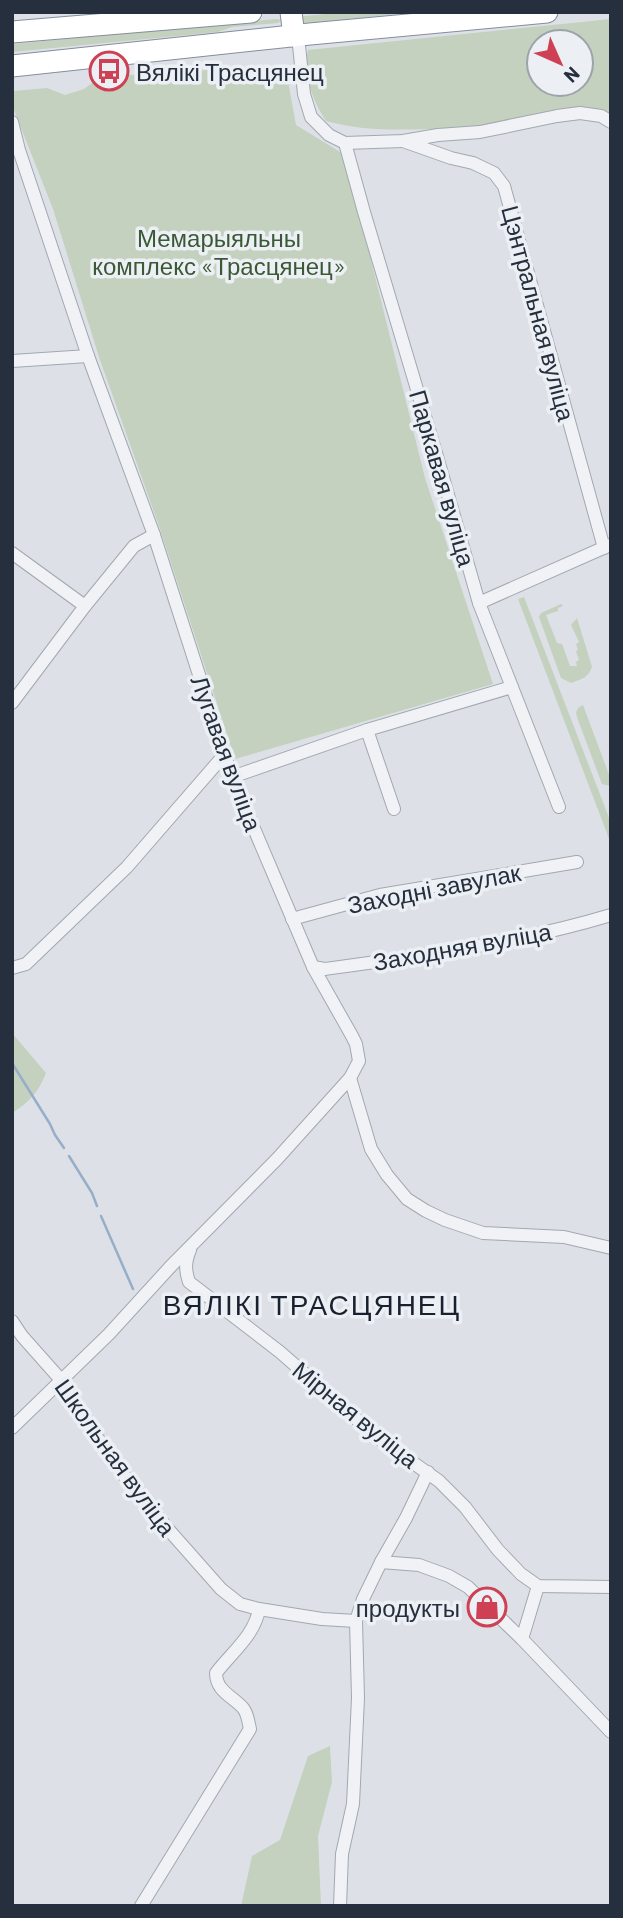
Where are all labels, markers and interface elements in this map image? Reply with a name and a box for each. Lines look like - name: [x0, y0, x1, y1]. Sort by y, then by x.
- north arrow: [525, 28, 595, 98]
- bus stop icon: Вялікі Трасцянец: [88, 50, 130, 92]
- place label: Вялікі Трасцянец: [136, 57, 324, 86]
- text: N: [560, 63, 585, 88]
- street label: Цэнтральная вуліца: [496, 202, 582, 425]
- park label: Мемарыяльны комплекс «Трасцянец»: [92, 223, 346, 280]
- street label: Паркавая вуліца: [404, 386, 482, 570]
- street label: Лугавая вуліца: [185, 671, 269, 835]
- street label: Заходні завулак: [345, 857, 523, 919]
- street label: Заходняя вуліца: [371, 916, 554, 976]
- district label: ВЯЛІКІ ТРАСЦЯНЕЦ: [163, 1287, 461, 1321]
- street label: Мірная вуліца: [287, 1355, 425, 1474]
- street label: Школьная вуліца: [49, 1373, 183, 1542]
- shop icon: продукты: [466, 1586, 508, 1628]
- place label: продукты: [356, 1593, 460, 1622]

